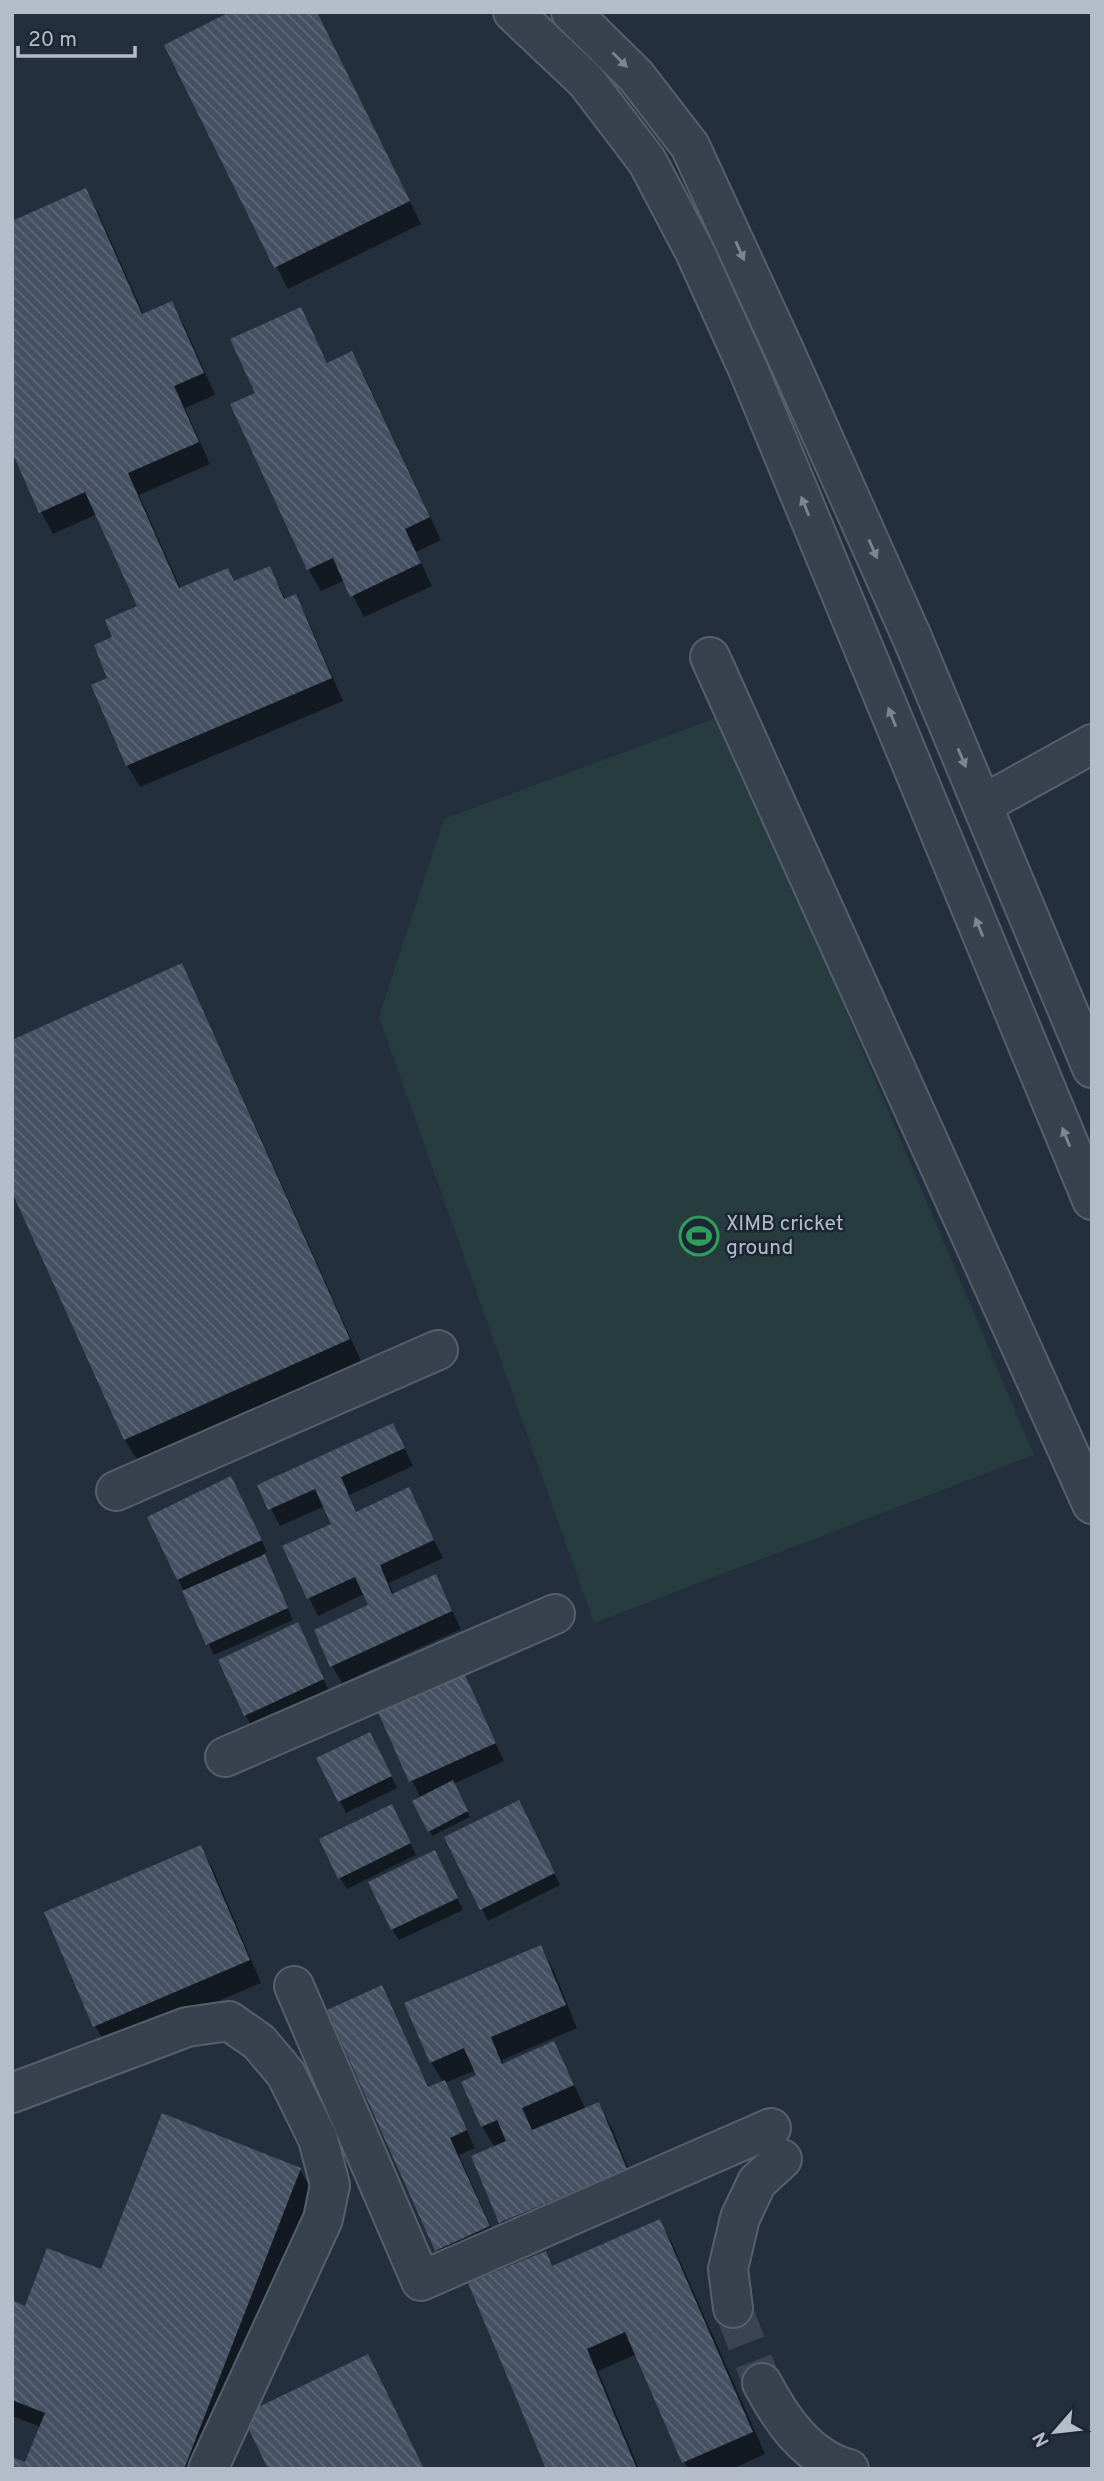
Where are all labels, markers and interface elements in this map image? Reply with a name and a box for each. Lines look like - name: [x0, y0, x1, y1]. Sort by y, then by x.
- scale bar: [18, 14, 135, 58]
- text: 20 m: [28, 27, 77, 54]
- one-way arrow: [611, 52, 628, 69]
- one-way arrow: [735, 241, 746, 262]
- one-way arrow: [799, 496, 810, 517]
- one-way arrow: [868, 538, 879, 559]
- one-way arrow: [886, 706, 897, 727]
- one-way arrow: [957, 747, 968, 768]
- one-way arrow: [973, 916, 984, 937]
- one-way arrow: [1060, 1126, 1071, 1147]
- place label: XIMB cricket ground: [726, 1211, 844, 1262]
- sports icon: XIMB cricket ground: [678, 1215, 720, 1257]
- north arrow: [1020, 2397, 1090, 2467]
- text: N: [1028, 2427, 1056, 2451]

